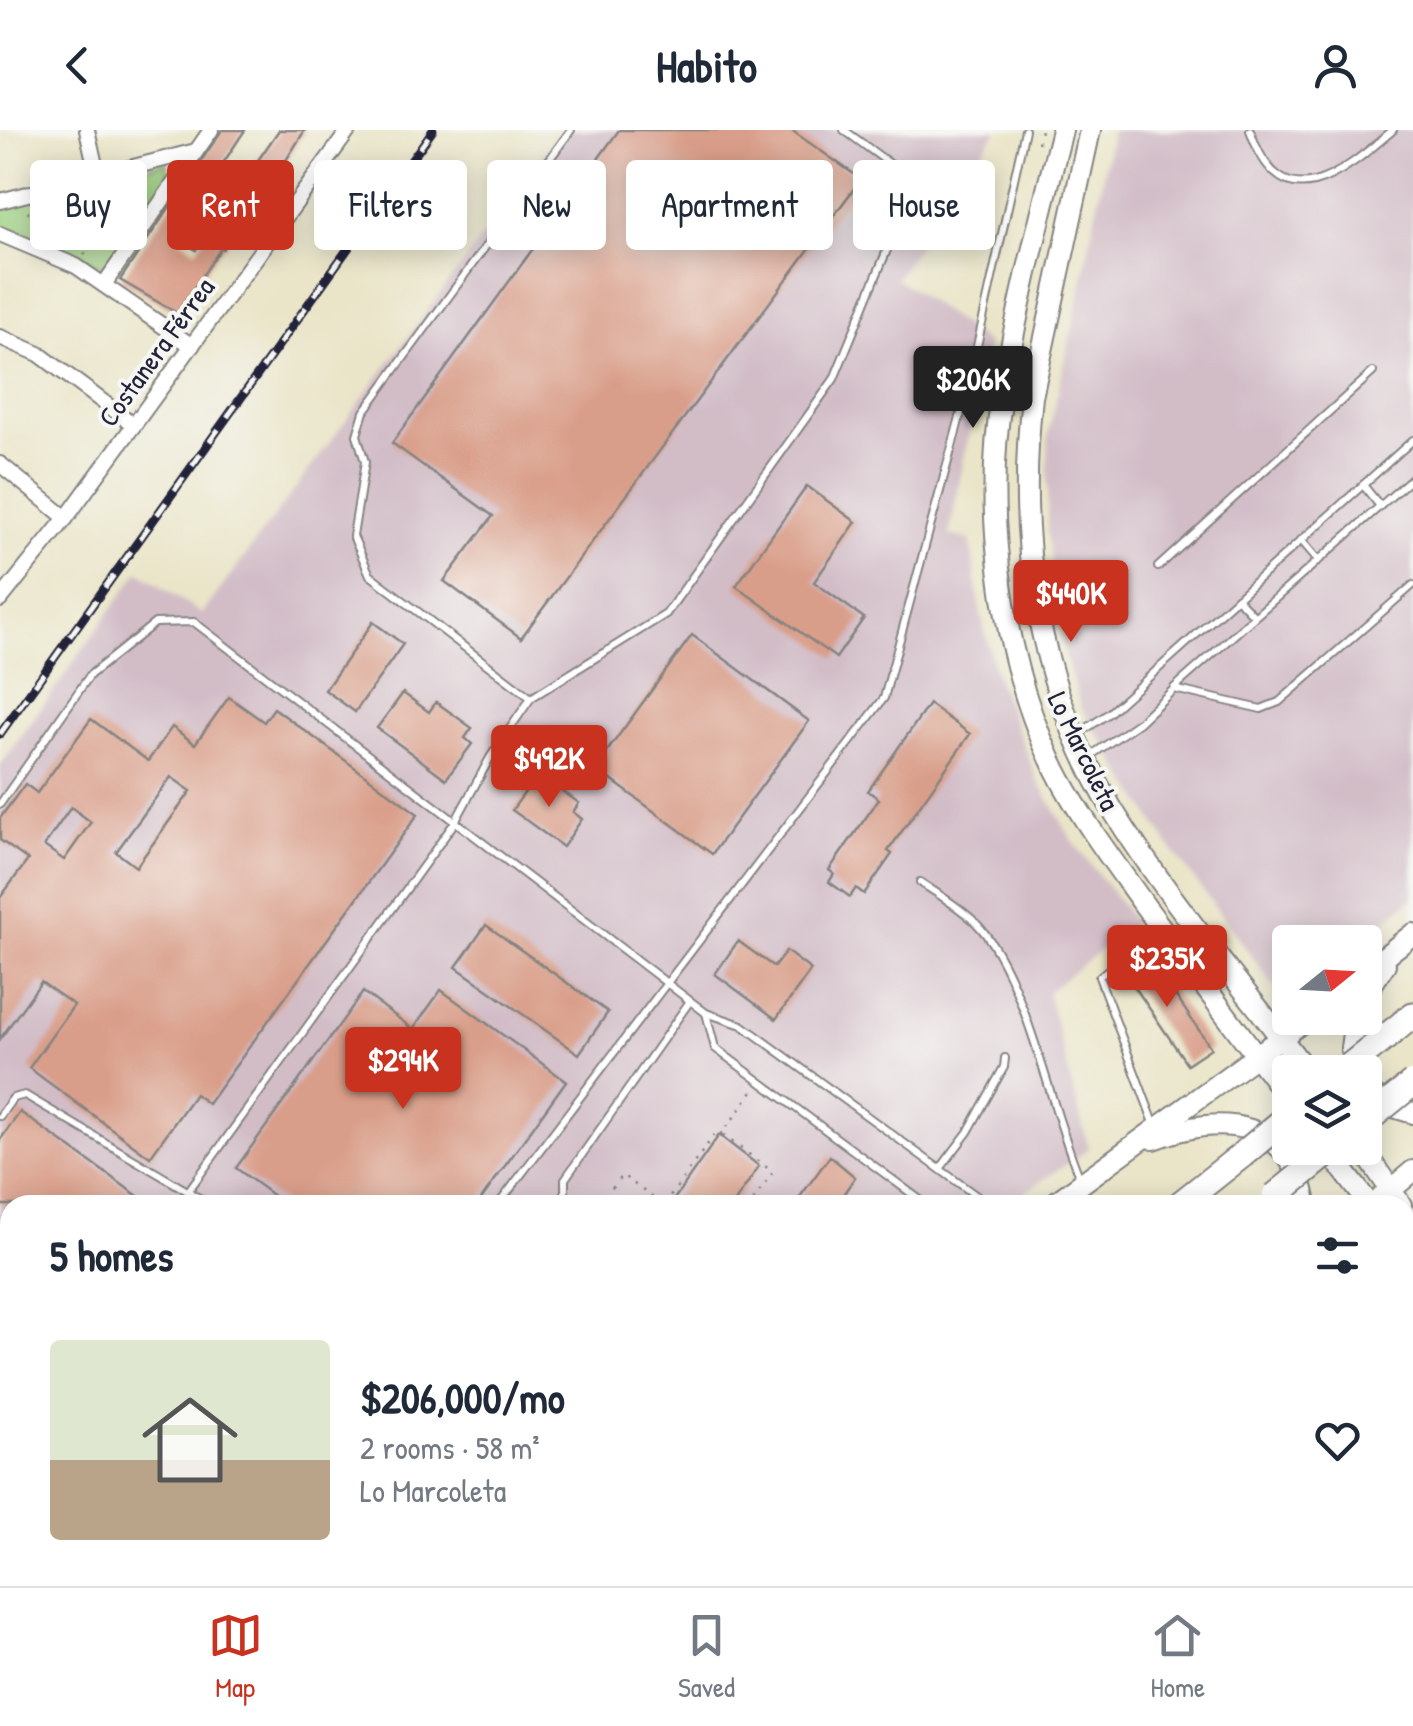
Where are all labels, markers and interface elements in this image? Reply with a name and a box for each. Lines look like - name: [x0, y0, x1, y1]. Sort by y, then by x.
- text: Habito: [656, 35, 757, 96]
- icon: back: [50, 38, 105, 93]
- icon: person: [1308, 38, 1363, 93]
- chip: Buy: [30, 160, 147, 250]
- chip: Rent: [167, 160, 294, 250]
- chip: Filters: [314, 160, 467, 250]
- chip: New: [487, 160, 606, 250]
- chip: Apartment: [626, 160, 833, 250]
- chip: House: [853, 160, 995, 250]
- street label: Costanera Férrea: [89, 270, 223, 434]
- pin: $206K: [903, 346, 1043, 431]
- text: $206K: [935, 357, 1011, 400]
- pin: $440K: [1001, 560, 1141, 645]
- text: $440K: [1035, 571, 1107, 614]
- street label: Lo Marcoleta: [1039, 685, 1129, 817]
- pin: $492K: [479, 725, 619, 810]
- text: $492K: [513, 736, 585, 779]
- pin: $235K: [1097, 925, 1237, 1010]
- north arrow: [1272, 925, 1382, 1035]
- map controls: [1272, 925, 1382, 1165]
- text: $235K: [1129, 936, 1205, 979]
- pin: $294K: [333, 1027, 473, 1112]
- text: $294K: [367, 1038, 439, 1081]
- button: layers: [1272, 1055, 1382, 1165]
- text: 5 homes: [50, 1227, 173, 1284]
- icon: filters: [1310, 1228, 1365, 1283]
- text: $206,000/mo: [360, 1369, 565, 1426]
- icon: home: [130, 1380, 250, 1500]
- icon: heart: [1310, 1413, 1365, 1468]
- text: 2 rooms · 58 m²: [360, 1426, 540, 1469]
- text: Lo Marcoleta: [360, 1469, 506, 1512]
- tab: Map: [208, 1608, 263, 1706]
- tab: Saved: [678, 1608, 735, 1706]
- tab: Home: [1150, 1608, 1205, 1706]

